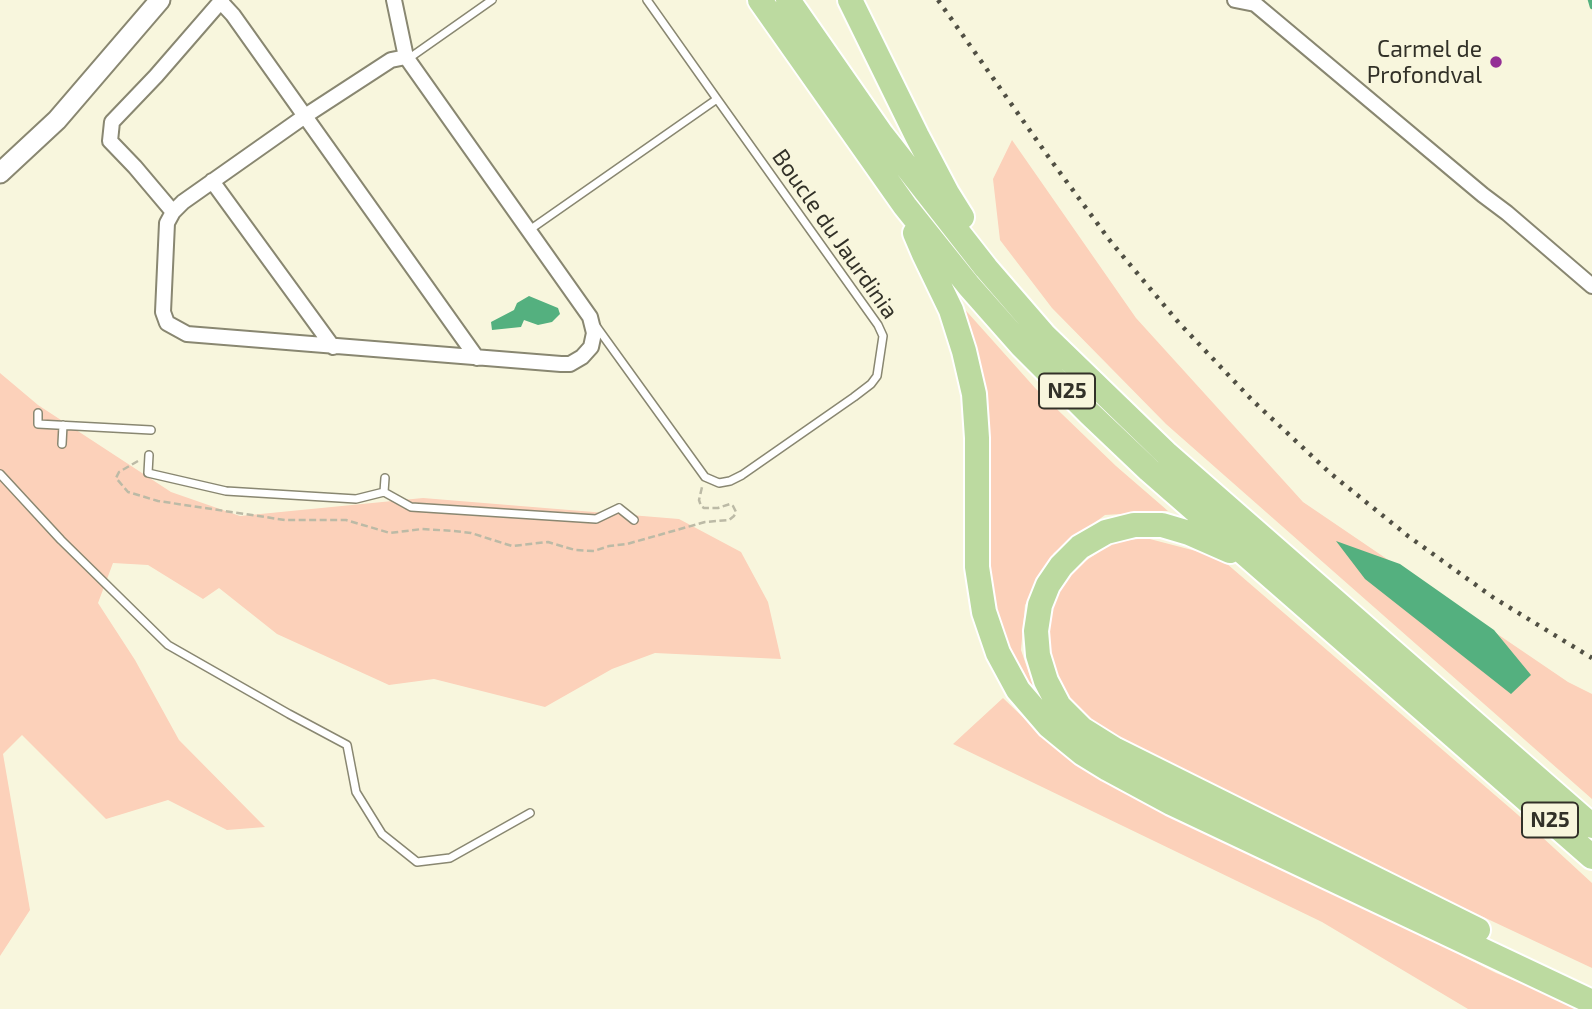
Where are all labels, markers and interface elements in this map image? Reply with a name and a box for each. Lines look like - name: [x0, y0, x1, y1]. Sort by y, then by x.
- place label: Carmel de Profondval: [1367, 35, 1482, 89]
- marker: Carmel de Profondval: [1488, 54, 1504, 70]
- street label: Boucle du Jaurdinia: [766, 144, 904, 324]
- road number: N25: [1039, 374, 1095, 408]
- road number: N25: [1522, 802, 1578, 838]

